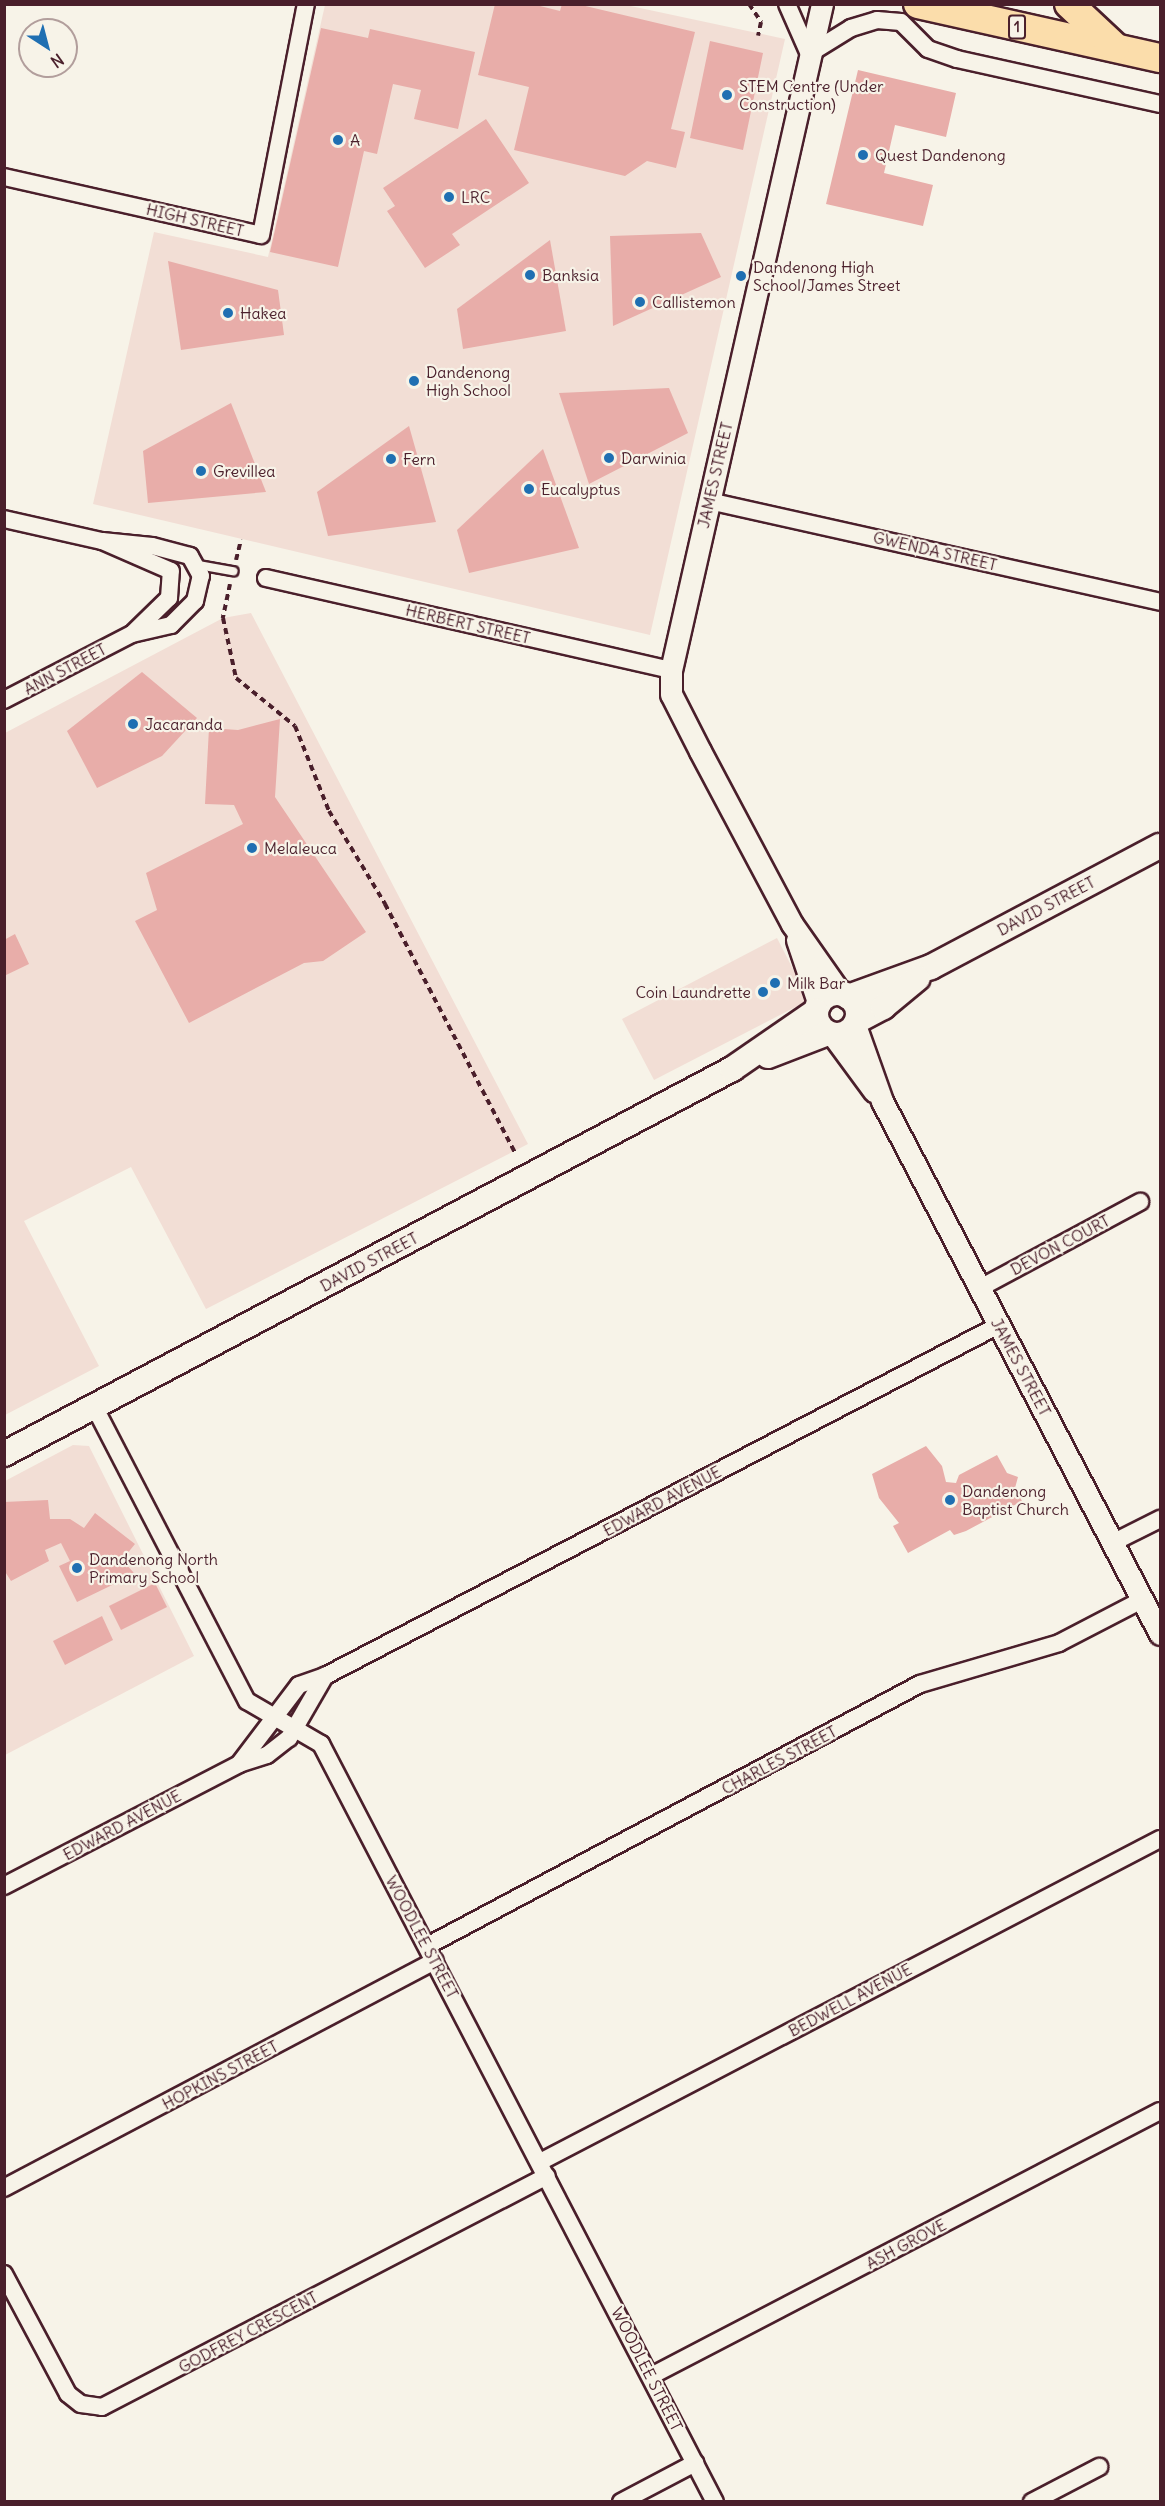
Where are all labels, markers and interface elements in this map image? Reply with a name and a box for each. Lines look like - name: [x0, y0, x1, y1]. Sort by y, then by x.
- road number: 1: [1008, 15, 1026, 39]
- north arrow: [18, 18, 78, 78]
- text: N: [47, 50, 68, 72]
- place label: STEM Centre (Under Construction): [739, 76, 884, 114]
- marker: STEM Centre (Under Construction): [720, 88, 734, 102]
- place label: A: [350, 130, 360, 150]
- marker: A: [331, 133, 345, 147]
- place label: Quest Dandenong: [875, 145, 1006, 165]
- marker: Quest Dandenong: [856, 148, 870, 162]
- place label: LRC: [461, 187, 490, 207]
- marker: LRC: [442, 190, 456, 204]
- street label: HIGH STREET: [144, 199, 246, 241]
- place label: Dandenong High School/James Street: [753, 257, 900, 295]
- place label: Banksia: [542, 265, 599, 285]
- marker: Banksia: [523, 268, 537, 282]
- marker: Dandenong High School/James Street: [734, 269, 748, 283]
- place label: Callistemon: [652, 292, 736, 312]
- marker: Callistemon: [633, 295, 647, 309]
- place label: Hakea: [240, 303, 286, 323]
- marker: Hakea: [221, 306, 235, 320]
- place label: Dandenong High School: [426, 362, 511, 400]
- marker: Dandenong High School: [407, 374, 421, 388]
- street label: JAMES STREET: [693, 420, 737, 530]
- place label: Darwinia: [621, 448, 686, 468]
- place label: Fern: [403, 449, 436, 469]
- marker: Darwinia: [602, 451, 616, 465]
- marker: Fern: [384, 452, 398, 466]
- place label: Grevillea: [213, 461, 275, 481]
- marker: Grevillea: [194, 464, 208, 478]
- place label: Eucalyptus: [541, 479, 620, 499]
- marker: Eucalyptus: [522, 482, 536, 496]
- street label: GWENDA STREET: [871, 527, 999, 575]
- street label: HERBERT STREET: [404, 600, 532, 648]
- street label: ANN STREET: [20, 639, 110, 699]
- place label: Jacaranda: [145, 714, 223, 734]
- marker: Jacaranda: [126, 717, 140, 731]
- place label: Melaleuca: [264, 838, 337, 858]
- marker: Melaleuca: [245, 841, 259, 855]
- street label: DAVID STREET: [994, 872, 1098, 940]
- place label: Milk Bar: [787, 973, 845, 993]
- marker: Milk Bar: [768, 976, 782, 990]
- place label: Coin Laundrette: [635, 982, 751, 1002]
- marker: Coin Laundrette: [756, 985, 770, 999]
- street label: DEVON COURT: [1007, 1211, 1113, 1279]
- street label: DAVID STREET: [317, 1228, 421, 1296]
- street label: JAMES STREET: [987, 1315, 1055, 1419]
- street label: EDWARD AVENUE: [600, 1462, 724, 1540]
- place label: Dandenong Baptist Church: [962, 1481, 1069, 1519]
- marker: Dandenong Baptist Church: [943, 1493, 957, 1507]
- place label: Dandenong North Primary School: [89, 1549, 218, 1587]
- marker: Dandenong North Primary School: [70, 1561, 84, 1575]
- street label: CHARLES STREET: [718, 1722, 840, 1798]
- street label: EDWARD AVENUE: [60, 1786, 184, 1864]
- street label: WOODLEE STREET: [382, 1872, 462, 2002]
- street label: BEDWELL AVENUE: [785, 1959, 915, 2041]
- street label: HOPKINS STREET: [159, 2036, 281, 2114]
- street label: ASH GROVE: [863, 2215, 949, 2273]
- street label: GODFREY CRESCENT: [175, 2287, 321, 2377]
- street label: WOODLEE STREET: [607, 2304, 687, 2434]

